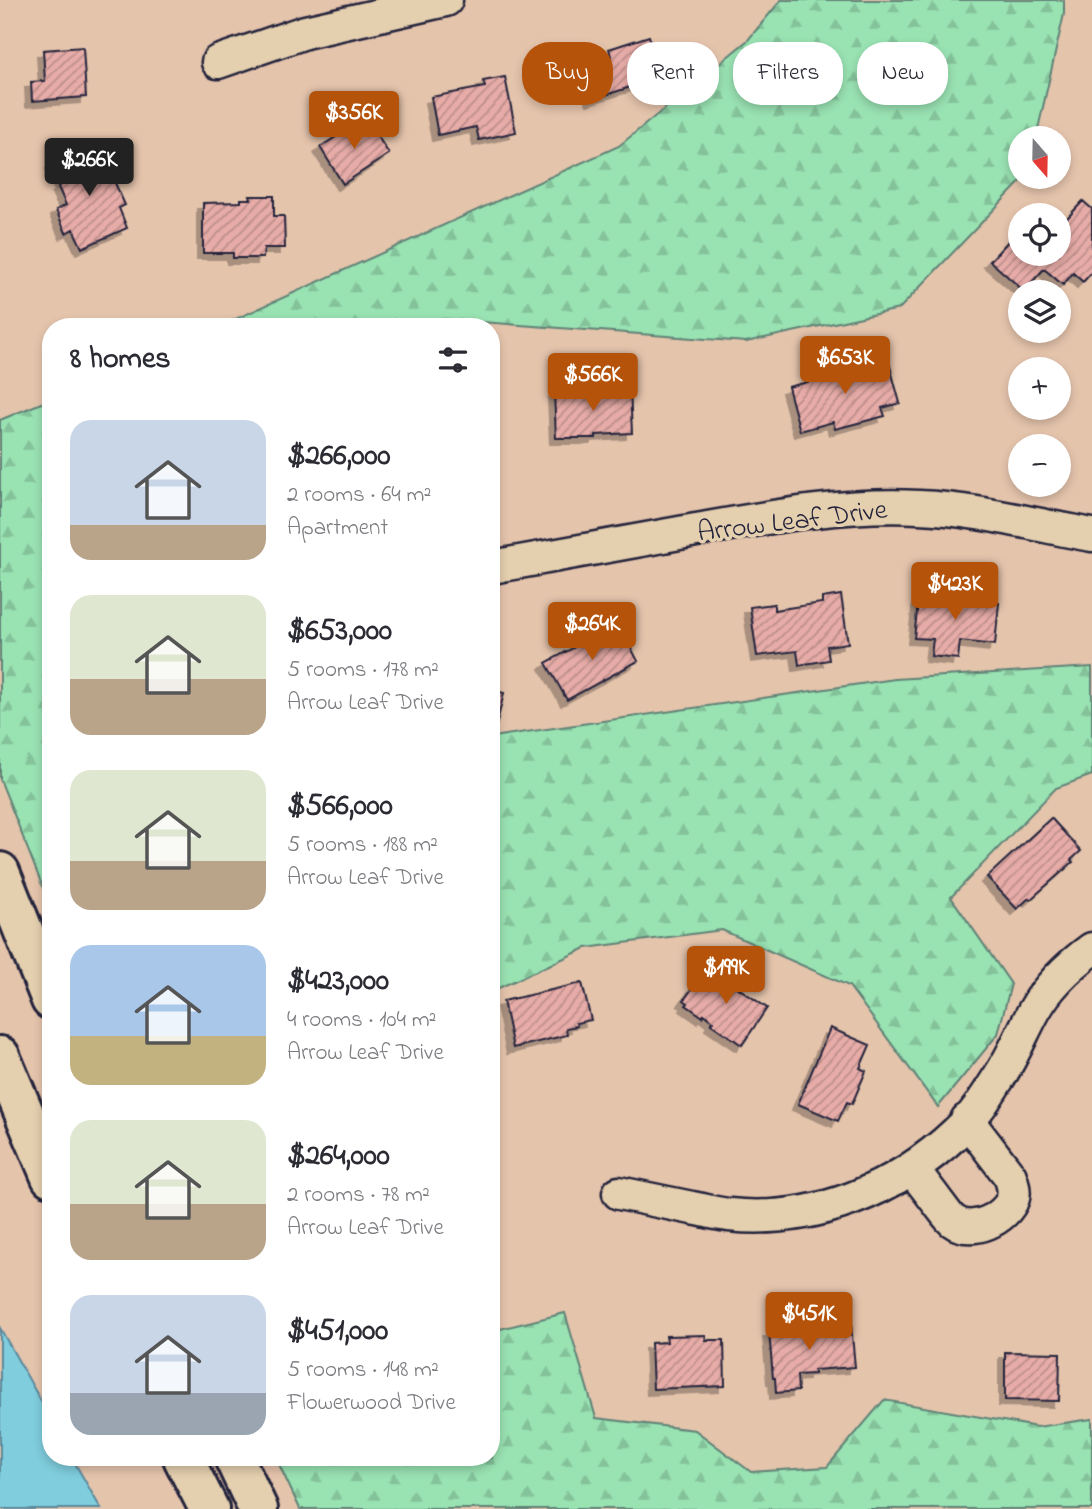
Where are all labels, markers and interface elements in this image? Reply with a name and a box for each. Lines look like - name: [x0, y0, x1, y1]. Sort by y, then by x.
- chip: Buy: [522, 42, 613, 105]
- chip: Rent: [627, 42, 719, 105]
- chip: Filters: [733, 42, 843, 105]
- chip: New: [857, 42, 948, 105]
- pin: $356K: [305, 92, 403, 151]
- text: $356K: [325, 97, 383, 130]
- north arrow: [1008, 126, 1071, 189]
- map controls: [1008, 126, 1071, 497]
- pin: $266K: [40, 138, 138, 198]
- text: $266K: [61, 144, 117, 177]
- button: locate: [1008, 203, 1071, 266]
- button: layers: [1008, 280, 1071, 343]
- pin: $653K: [796, 336, 894, 396]
- text: 8 homes: [70, 338, 171, 382]
- icon: filters: [434, 341, 472, 379]
- text: $653K: [816, 342, 874, 375]
- pin: $566K: [544, 354, 642, 413]
- button: +: [1008, 357, 1071, 420]
- text: $566K: [564, 359, 622, 392]
- button: −: [1008, 434, 1071, 497]
- text: $266,000: [287, 435, 391, 479]
- icon: home: [126, 448, 210, 532]
- text: 2 rooms · 64 m²: [287, 479, 431, 512]
- street label: Arrow Leaf Drive: [695, 490, 890, 554]
- text: Apartment: [287, 512, 388, 545]
- pin: $423K: [906, 562, 1004, 622]
- text: $423K: [927, 568, 983, 601]
- pin: $264K: [543, 602, 641, 662]
- text: $264K: [564, 608, 620, 641]
- text: $653,000: [287, 610, 392, 654]
- icon: home: [126, 623, 210, 707]
- text: 5 rooms · 178 m²: [287, 654, 439, 687]
- text: Arrow Leaf Drive: [287, 687, 444, 720]
- text: $566,000: [287, 785, 393, 829]
- icon: home: [126, 798, 210, 882]
- text: 5 rooms · 188 m²: [287, 829, 438, 862]
- text: Arrow Leaf Drive: [287, 862, 444, 895]
- pin: $199K: [677, 946, 775, 1006]
- text: $199K: [703, 952, 749, 985]
- text: $423,000: [287, 960, 389, 1004]
- icon: home: [126, 973, 210, 1057]
- text: 4 rooms · 104 m²: [287, 1004, 436, 1037]
- text: Arrow Leaf Drive: [287, 1037, 444, 1070]
- text: $264,000: [287, 1135, 390, 1179]
- icon: home: [126, 1148, 210, 1232]
- text: 2 rooms · 78 m²: [287, 1179, 430, 1212]
- text: Arrow Leaf Drive: [287, 1212, 444, 1245]
- pin: $451K: [760, 1292, 858, 1352]
- text: $451K: [781, 1298, 837, 1331]
- text: $451,000: [287, 1310, 388, 1354]
- icon: home: [126, 1323, 210, 1407]
- text: 5 rooms · 148 m²: [287, 1354, 439, 1387]
- text: Flowerwood Drive: [287, 1387, 456, 1420]

